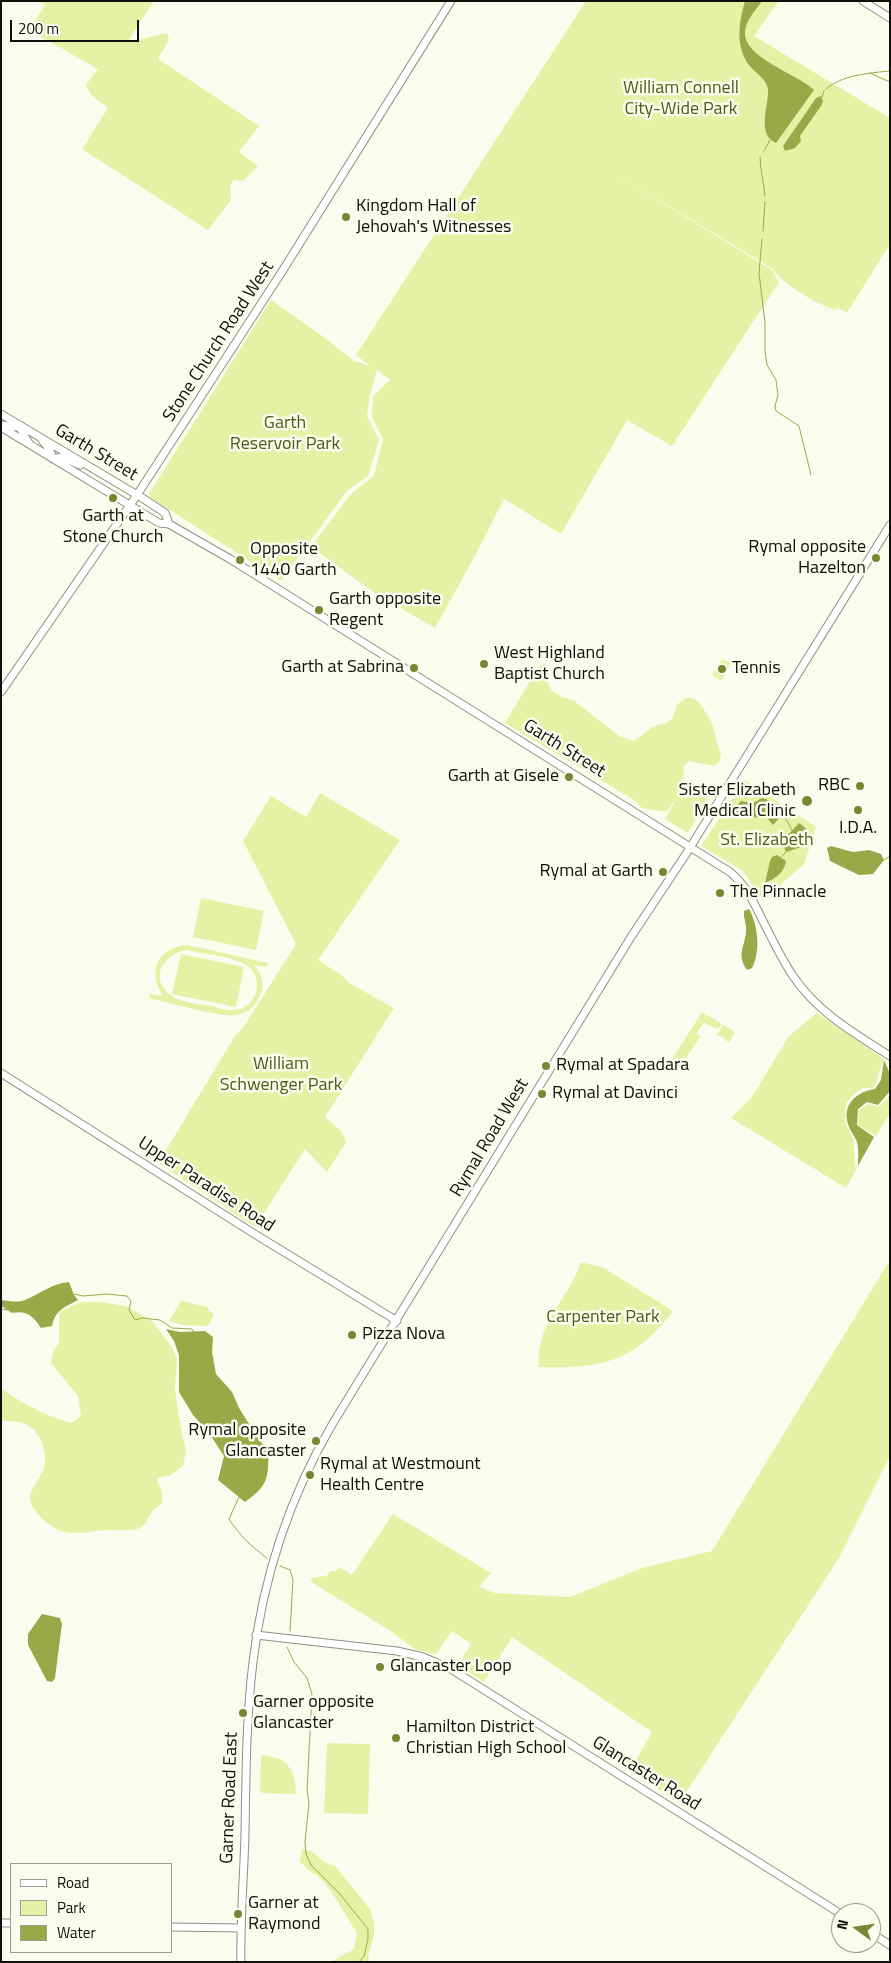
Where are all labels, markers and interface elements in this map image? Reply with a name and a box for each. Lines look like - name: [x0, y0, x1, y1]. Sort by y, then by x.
- scale bar: [12, 10, 141, 42]
- text: 200 m: [18, 17, 59, 40]
- park label: William Connell City-Wide Park: [623, 78, 739, 120]
- place label: Kingdom Hall of Jehovah's Witnesses: [356, 196, 511, 238]
- marker: Kingdom Hall of Jehovah's Witnesses: [340, 211, 352, 223]
- street label: Stone Church Road West: [159, 258, 279, 426]
- park label: Garth Reservoir Park: [230, 413, 340, 456]
- street label: Garth Street: [51, 420, 141, 486]
- marker: Garth at Stone Church: [107, 492, 119, 504]
- place label: Garth at Stone Church: [63, 506, 163, 548]
- place label: Rymal opposite Hazelton: [748, 537, 866, 580]
- place label: Opposite 1440 Garth: [250, 539, 337, 582]
- marker: Rymal opposite Hazelton: [870, 552, 882, 564]
- marker: Opposite 1440 Garth: [234, 554, 246, 566]
- place label: Garth opposite Regent: [329, 589, 441, 632]
- marker: Garth opposite Regent: [313, 604, 325, 616]
- place label: West Highland Baptist Church: [494, 643, 605, 686]
- place label: Garth at Sabrina: [281, 657, 404, 679]
- marker: West Highland Baptist Church: [478, 658, 490, 670]
- place label: Tennis: [732, 658, 781, 680]
- marker: Garth at Sabrina: [408, 662, 420, 674]
- marker: Tennis: [716, 663, 728, 675]
- street label: Garth Street: [519, 715, 609, 783]
- place label: Garth at Gisele: [448, 766, 559, 788]
- marker: Garth at Gisele: [563, 771, 575, 783]
- place label: RBC: [818, 775, 850, 797]
- place label: Sister Elizabeth Medical Clinic: [679, 780, 796, 822]
- marker: RBC: [854, 780, 866, 792]
- marker: Sister Elizabeth Medical Clinic: [800, 794, 814, 808]
- marker: I.D.A.: [852, 804, 864, 816]
- place label: I.D.A.: [839, 818, 877, 840]
- park label: St. Elizabeth: [720, 830, 814, 852]
- place label: Rymal at Garth: [539, 861, 653, 883]
- marker: Rymal at Garth: [657, 866, 669, 878]
- place label: The Pinnacle: [730, 882, 826, 904]
- marker: The Pinnacle: [714, 887, 726, 899]
- park label: William Schwenger Park: [220, 1054, 342, 1096]
- place label: Rymal at Spadara: [556, 1055, 689, 1077]
- marker: Rymal at Spadara: [540, 1060, 552, 1072]
- street label: Rymal Road West: [446, 1075, 534, 1201]
- place label: Rymal at Davinci: [552, 1083, 678, 1105]
- marker: Rymal at Davinci: [536, 1088, 548, 1100]
- street label: Upper Paradise Road: [134, 1133, 278, 1237]
- park label: Carpenter Park: [546, 1307, 660, 1329]
- place label: Pizza Nova: [362, 1324, 445, 1346]
- marker: Pizza Nova: [346, 1329, 358, 1341]
- place label: Rymal opposite Glancaster: [188, 1420, 306, 1462]
- marker: Rymal opposite Glancaster: [310, 1435, 322, 1447]
- place label: Rymal at Westmount Health Centre: [320, 1454, 481, 1496]
- marker: Rymal at Westmount Health Centre: [304, 1469, 316, 1481]
- place label: Glancaster Loop: [390, 1656, 512, 1678]
- marker: Glancaster Loop: [374, 1661, 386, 1673]
- place label: Garner opposite Glancaster: [253, 1692, 374, 1735]
- marker: Garner opposite Glancaster: [237, 1707, 249, 1719]
- place label: Hamilton District Christian High School: [406, 1717, 566, 1760]
- street label: Garner Road East: [217, 1732, 243, 1864]
- marker: Hamilton District Christian High School: [390, 1732, 402, 1744]
- street label: Glancaster Road: [588, 1732, 704, 1816]
- legend: [10, 1863, 172, 1953]
- text: Road: [57, 1871, 89, 1894]
- place label: Garner at Raymond: [248, 1893, 320, 1936]
- text: Park: [57, 1896, 86, 1919]
- north arrow: [831, 1903, 881, 1953]
- marker: Garner at Raymond: [232, 1908, 244, 1920]
- text: N: [831, 1917, 853, 1932]
- text: Water: [57, 1921, 96, 1944]

